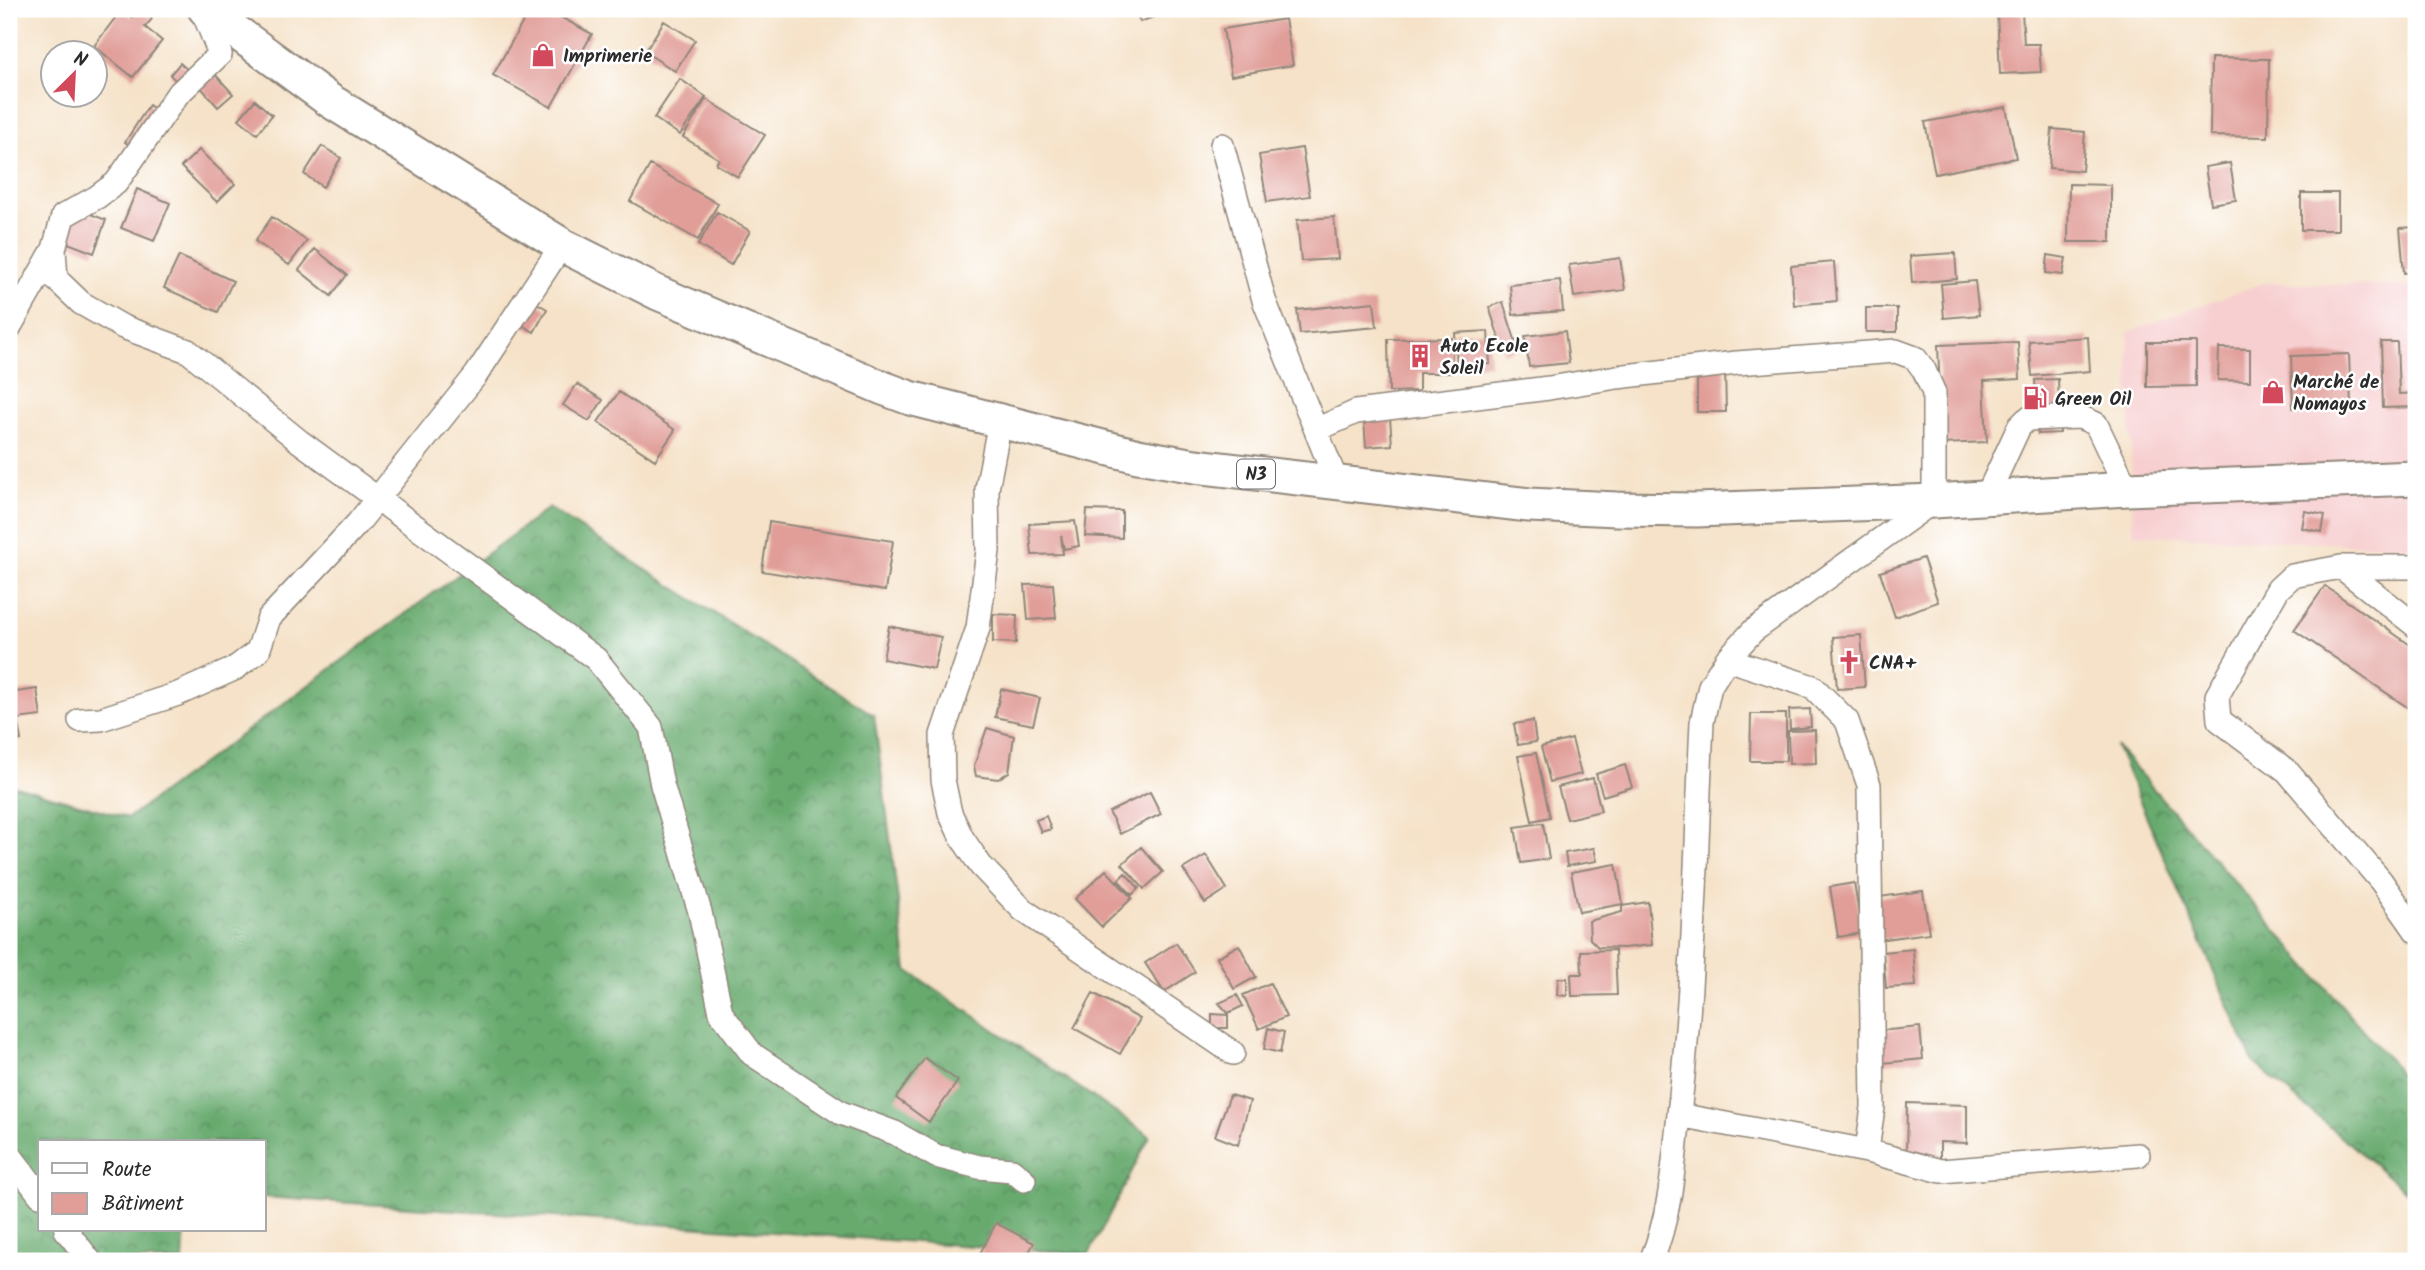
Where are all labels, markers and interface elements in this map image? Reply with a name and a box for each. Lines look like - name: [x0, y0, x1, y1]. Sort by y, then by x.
- north arrow: [38, 38, 108, 108]
- shop icon: Imprimerie: [529, 41, 557, 69]
- place label: Imprimerie: [563, 42, 652, 72]
- text: N: [69, 44, 92, 76]
- place label: Auto Ecole Soleil: [1440, 332, 1529, 384]
- building icon: Auto Ecole Soleil: [1406, 342, 1434, 370]
- place label: Marché de Nomayos: [2293, 368, 2379, 420]
- shop icon: Marché de Nomayos: [2259, 378, 2287, 406]
- fuel station icon: Green Oil: [2021, 384, 2049, 412]
- place label: Green Oil: [2055, 385, 2132, 415]
- road number: N3: [1237, 460, 1275, 488]
- church icon: CNA+: [1835, 648, 1863, 676]
- place label: CNA+: [1869, 649, 1918, 679]
- legend: [38, 1140, 266, 1232]
- text: Route: [102, 1154, 152, 1187]
- text: Bâtiment: [102, 1188, 185, 1221]

